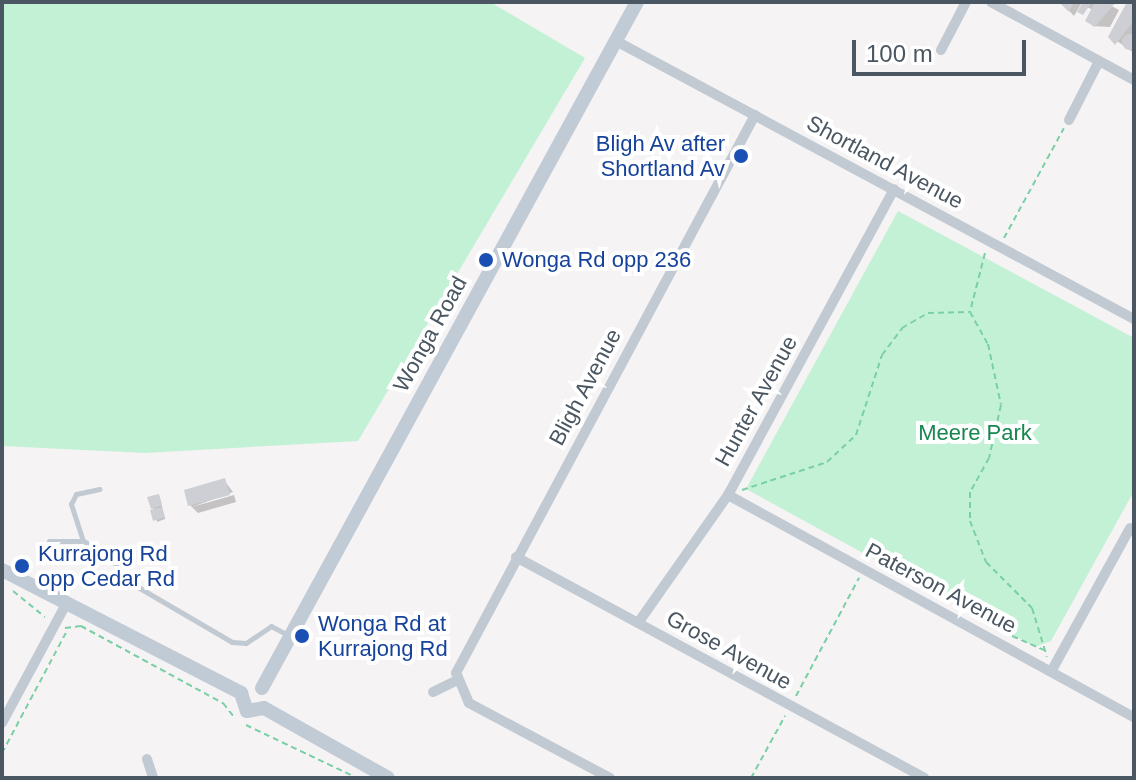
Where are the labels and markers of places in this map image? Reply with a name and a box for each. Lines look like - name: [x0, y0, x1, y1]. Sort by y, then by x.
- place label: Bligh Av after Shortland Av: [595, 130, 725, 182]
- marker: Bligh Av after Shortland Av: [732, 147, 750, 165]
- place label: Wonga Rd opp 236: [502, 247, 691, 273]
- marker: Wonga Rd opp 236: [477, 251, 495, 269]
- place label: Kurrajong Rd opp Cedar Rd: [38, 540, 175, 592]
- marker: Kurrajong Rd opp Cedar Rd: [13, 557, 31, 575]
- place label: Wonga Rd at Kurrajong Rd: [318, 610, 448, 662]
- marker: Wonga Rd at Kurrajong Rd: [293, 627, 311, 645]

